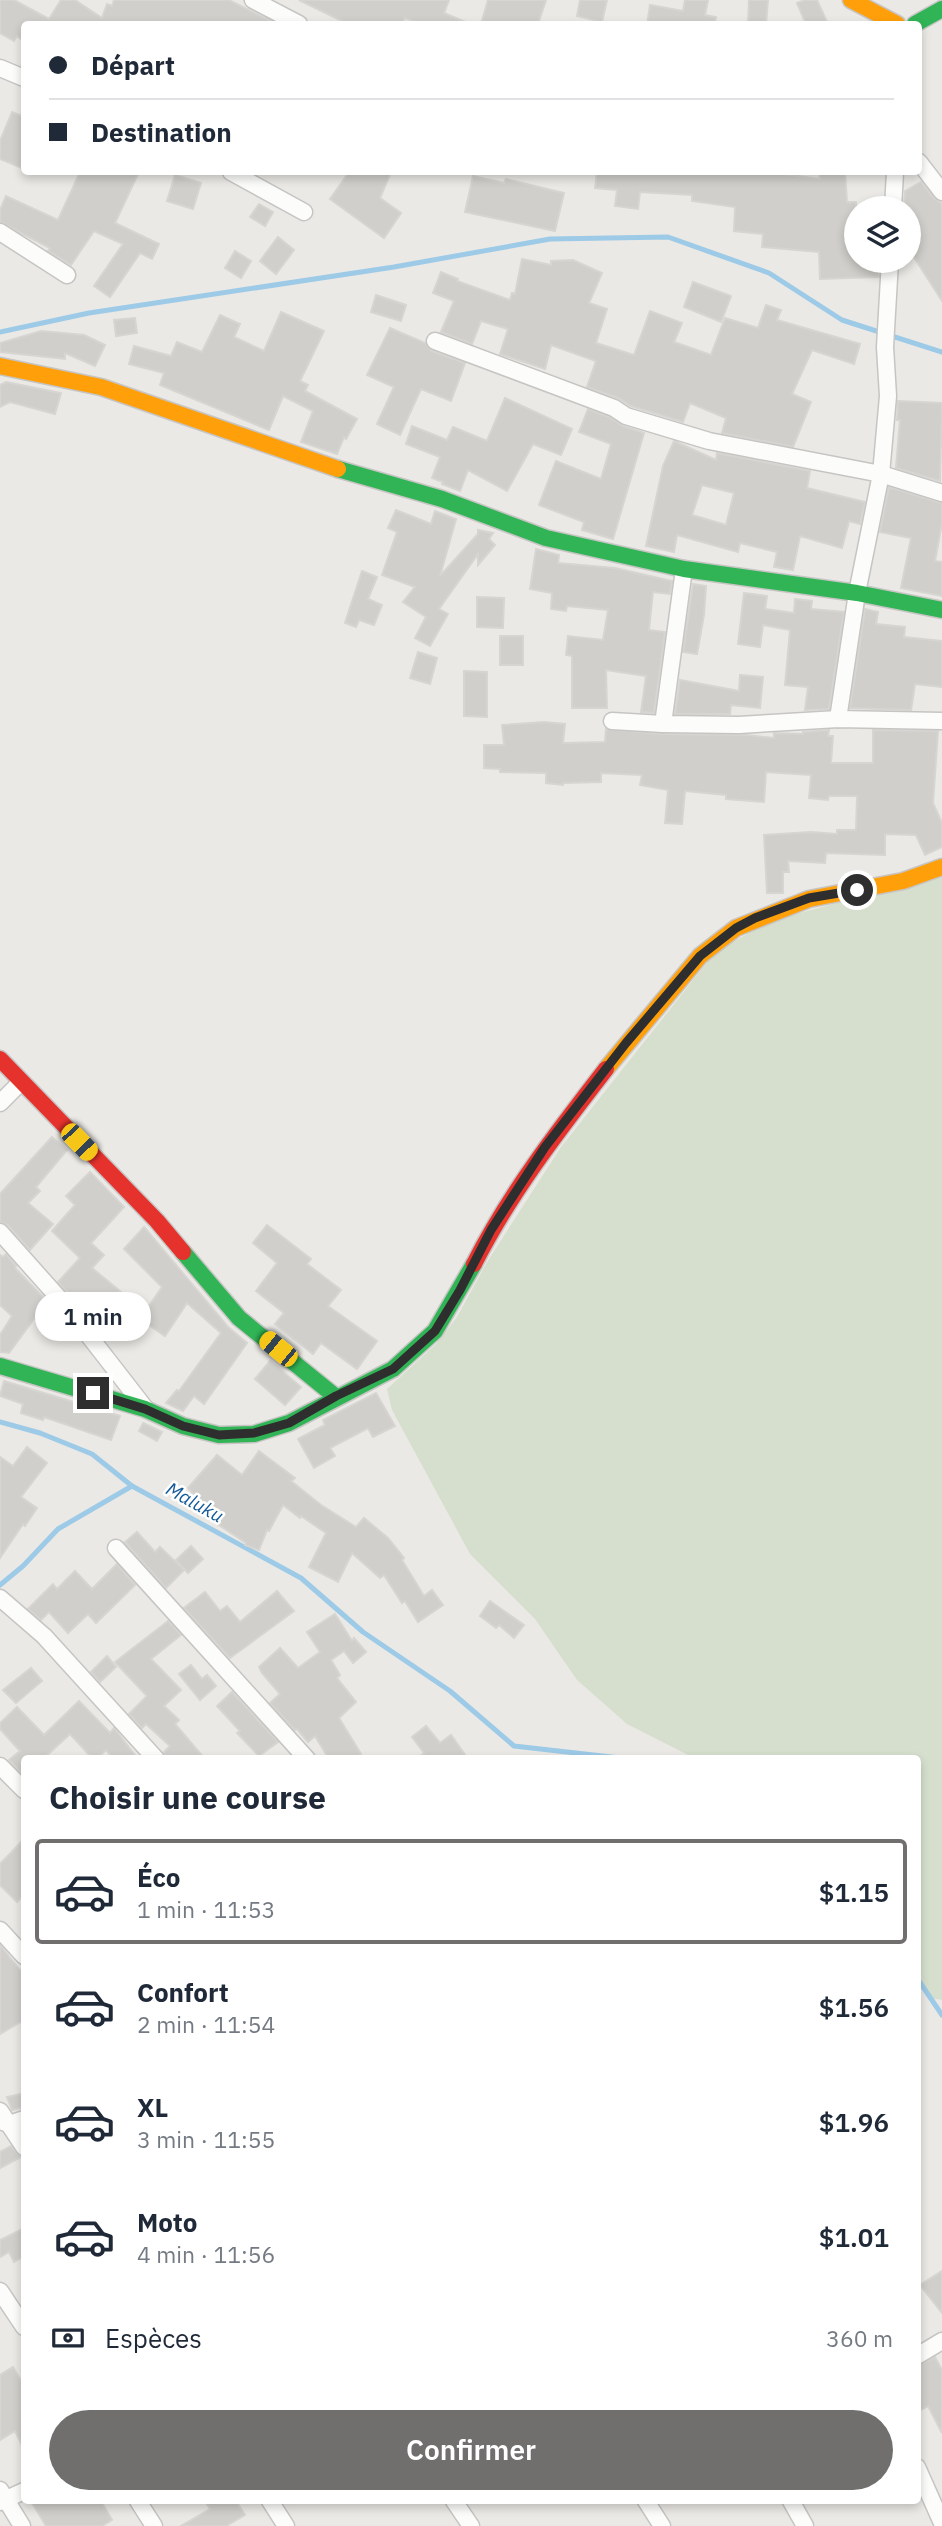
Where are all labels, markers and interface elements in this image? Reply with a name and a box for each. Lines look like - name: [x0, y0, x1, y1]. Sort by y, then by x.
- text: Départ: [91, 48, 175, 82]
- text: Destination: [91, 115, 232, 149]
- map controls: [844, 196, 921, 273]
- button: layers: [844, 196, 921, 273]
- route start: [841, 874, 873, 906]
- car: [57, 1120, 102, 1164]
- callout: 1 min: [35, 1292, 151, 1340]
- text: 1 min: [63, 1301, 123, 1331]
- car: [256, 1328, 301, 1370]
- route end: [77, 1377, 109, 1409]
- water label: Maluku: [162, 1476, 228, 1528]
- text: Choisir une course: [49, 1776, 326, 1818]
- icon: car: [53, 1860, 116, 1923]
- text: Éco: [137, 1860, 181, 1894]
- text: $1.15: [819, 1875, 889, 1909]
- text: 1 min · 11:53: [137, 1894, 275, 1924]
- icon: car: [53, 1975, 116, 2038]
- text: Confort: [137, 1975, 229, 2009]
- text: $1.56: [819, 1990, 889, 2024]
- text: 2 min · 11:54: [137, 2009, 275, 2039]
- icon: car: [53, 2090, 116, 2153]
- text: XL: [137, 2090, 168, 2124]
- text: $1.96: [819, 2105, 889, 2139]
- text: 3 min · 11:55: [137, 2124, 275, 2154]
- icon: car: [53, 2205, 116, 2268]
- text: Moto: [137, 2205, 197, 2239]
- text: $1.01: [819, 2220, 889, 2254]
- text: 4 min · 11:56: [137, 2239, 275, 2269]
- icon: cash: [49, 2319, 87, 2357]
- text: Espèces: [105, 2321, 202, 2355]
- text: 360 m: [826, 2323, 893, 2353]
- button: Confirmer: [49, 2410, 893, 2490]

